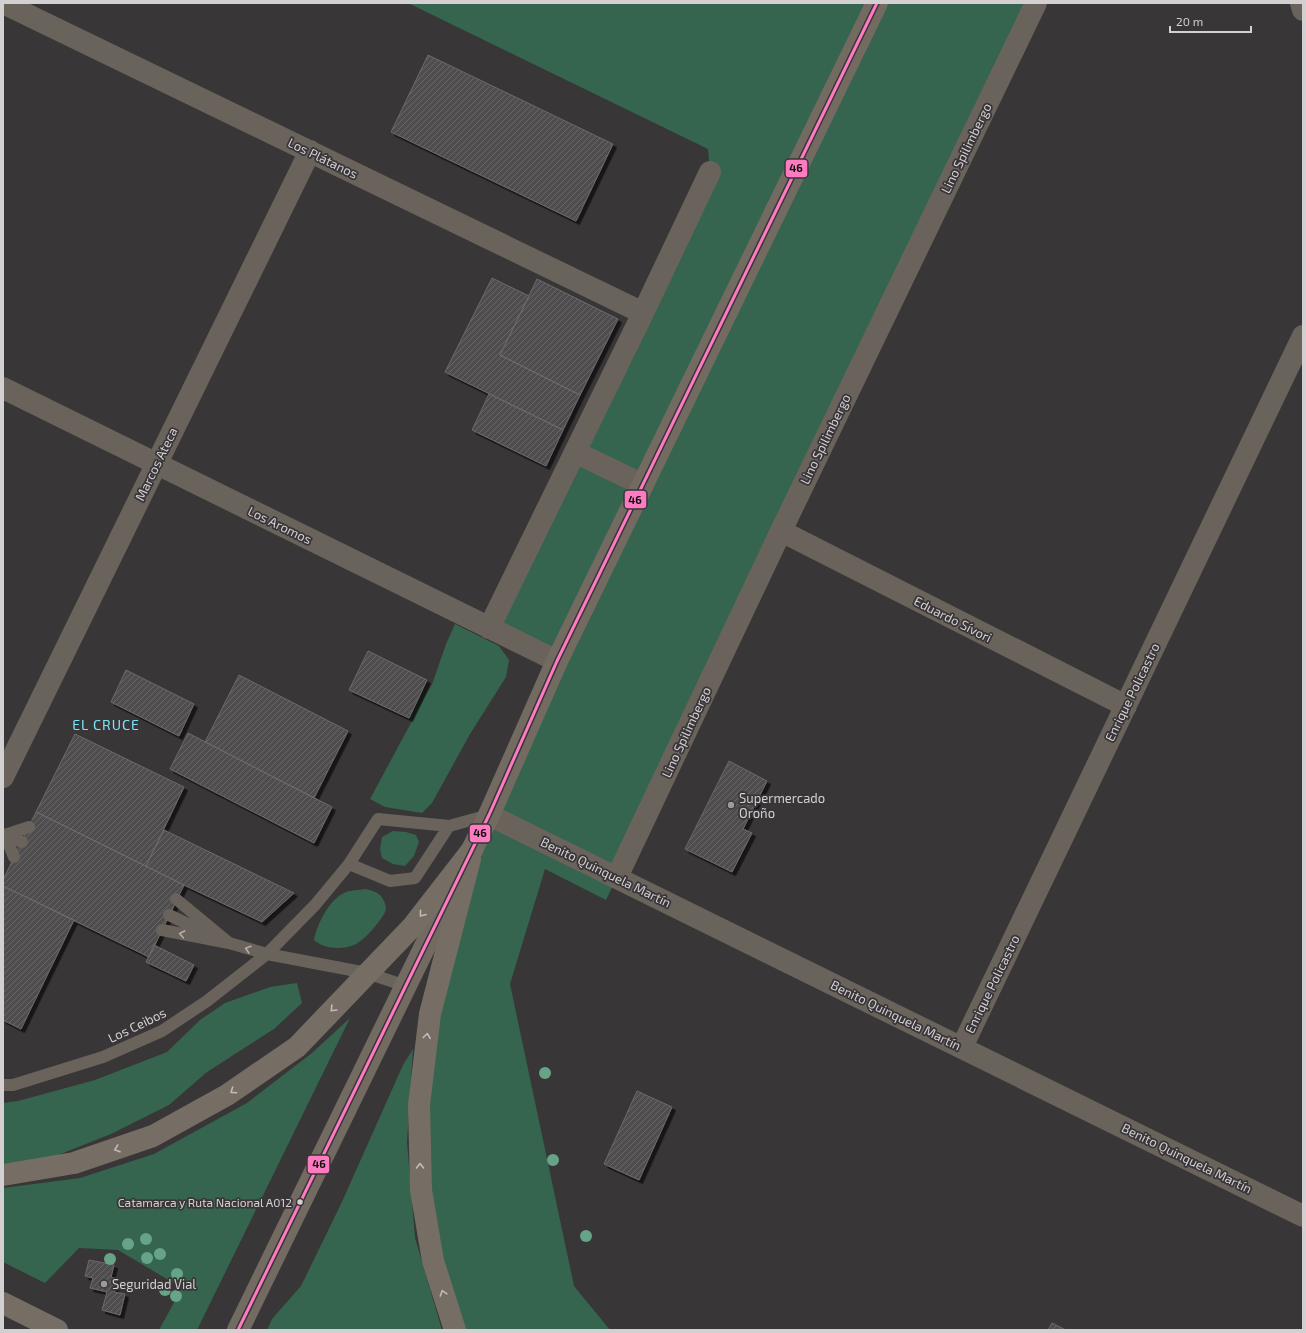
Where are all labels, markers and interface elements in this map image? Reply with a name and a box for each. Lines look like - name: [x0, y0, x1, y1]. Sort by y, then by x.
- scale bar: [1170, 8, 1251, 34]
- text: 20 m: [1176, 14, 1203, 28]
- street label: Lino Spilimbergo: [937, 100, 995, 196]
- street label: Los Plátanos: [285, 134, 361, 182]
- line badge: 46: [785, 159, 808, 178]
- text: 46: [789, 161, 803, 174]
- street label: Lino Spilimbergo: [796, 391, 854, 487]
- street label: Marcos Ateca: [131, 425, 181, 503]
- line badge: 46: [624, 490, 647, 509]
- text: 46: [628, 493, 642, 506]
- street label: Los Aromos: [245, 503, 315, 547]
- street label: Eduardo Sívori: [911, 593, 995, 645]
- street label: Enrique Policastro: [1101, 640, 1163, 744]
- street label: Lino Spilimbergo: [658, 684, 714, 780]
- district label: EL CRUCE: [72, 716, 140, 733]
- place label: Supermercado Oroño: [739, 790, 825, 821]
- marker: Supermercado Oroño: [726, 800, 736, 810]
- line badge: 46: [469, 824, 491, 843]
- text: 46: [473, 826, 487, 839]
- street label: Benito Quinquela Martín: [538, 833, 674, 911]
- one-way arrow: [420, 909, 427, 916]
- one-way arrow: [178, 930, 185, 938]
- street label: Enrique Policastro: [961, 932, 1023, 1036]
- one-way arrow: [244, 945, 251, 954]
- street label: Benito Quinquela Martín: [828, 976, 964, 1054]
- street label: Los Ceibos: [105, 1004, 169, 1046]
- one-way arrow: [330, 1004, 338, 1012]
- one-way arrow: [422, 1033, 431, 1039]
- one-way arrow: [230, 1086, 237, 1094]
- street label: Benito Quinquela Martín: [1119, 1119, 1255, 1197]
- one-way arrow: [114, 1144, 121, 1152]
- line badge: 46: [307, 1155, 330, 1174]
- text: 46: [312, 1157, 326, 1170]
- one-way arrow: [416, 1163, 424, 1169]
- place label: Catamarca y Ruta Nacional A012: [118, 1195, 292, 1209]
- marker: Catamarca y Ruta Nacional A012: [295, 1197, 305, 1207]
- place label: Seguridad Vial: [112, 1276, 196, 1292]
- marker: Seguridad Vial: [99, 1279, 109, 1289]
- one-way arrow: [439, 1290, 448, 1297]

